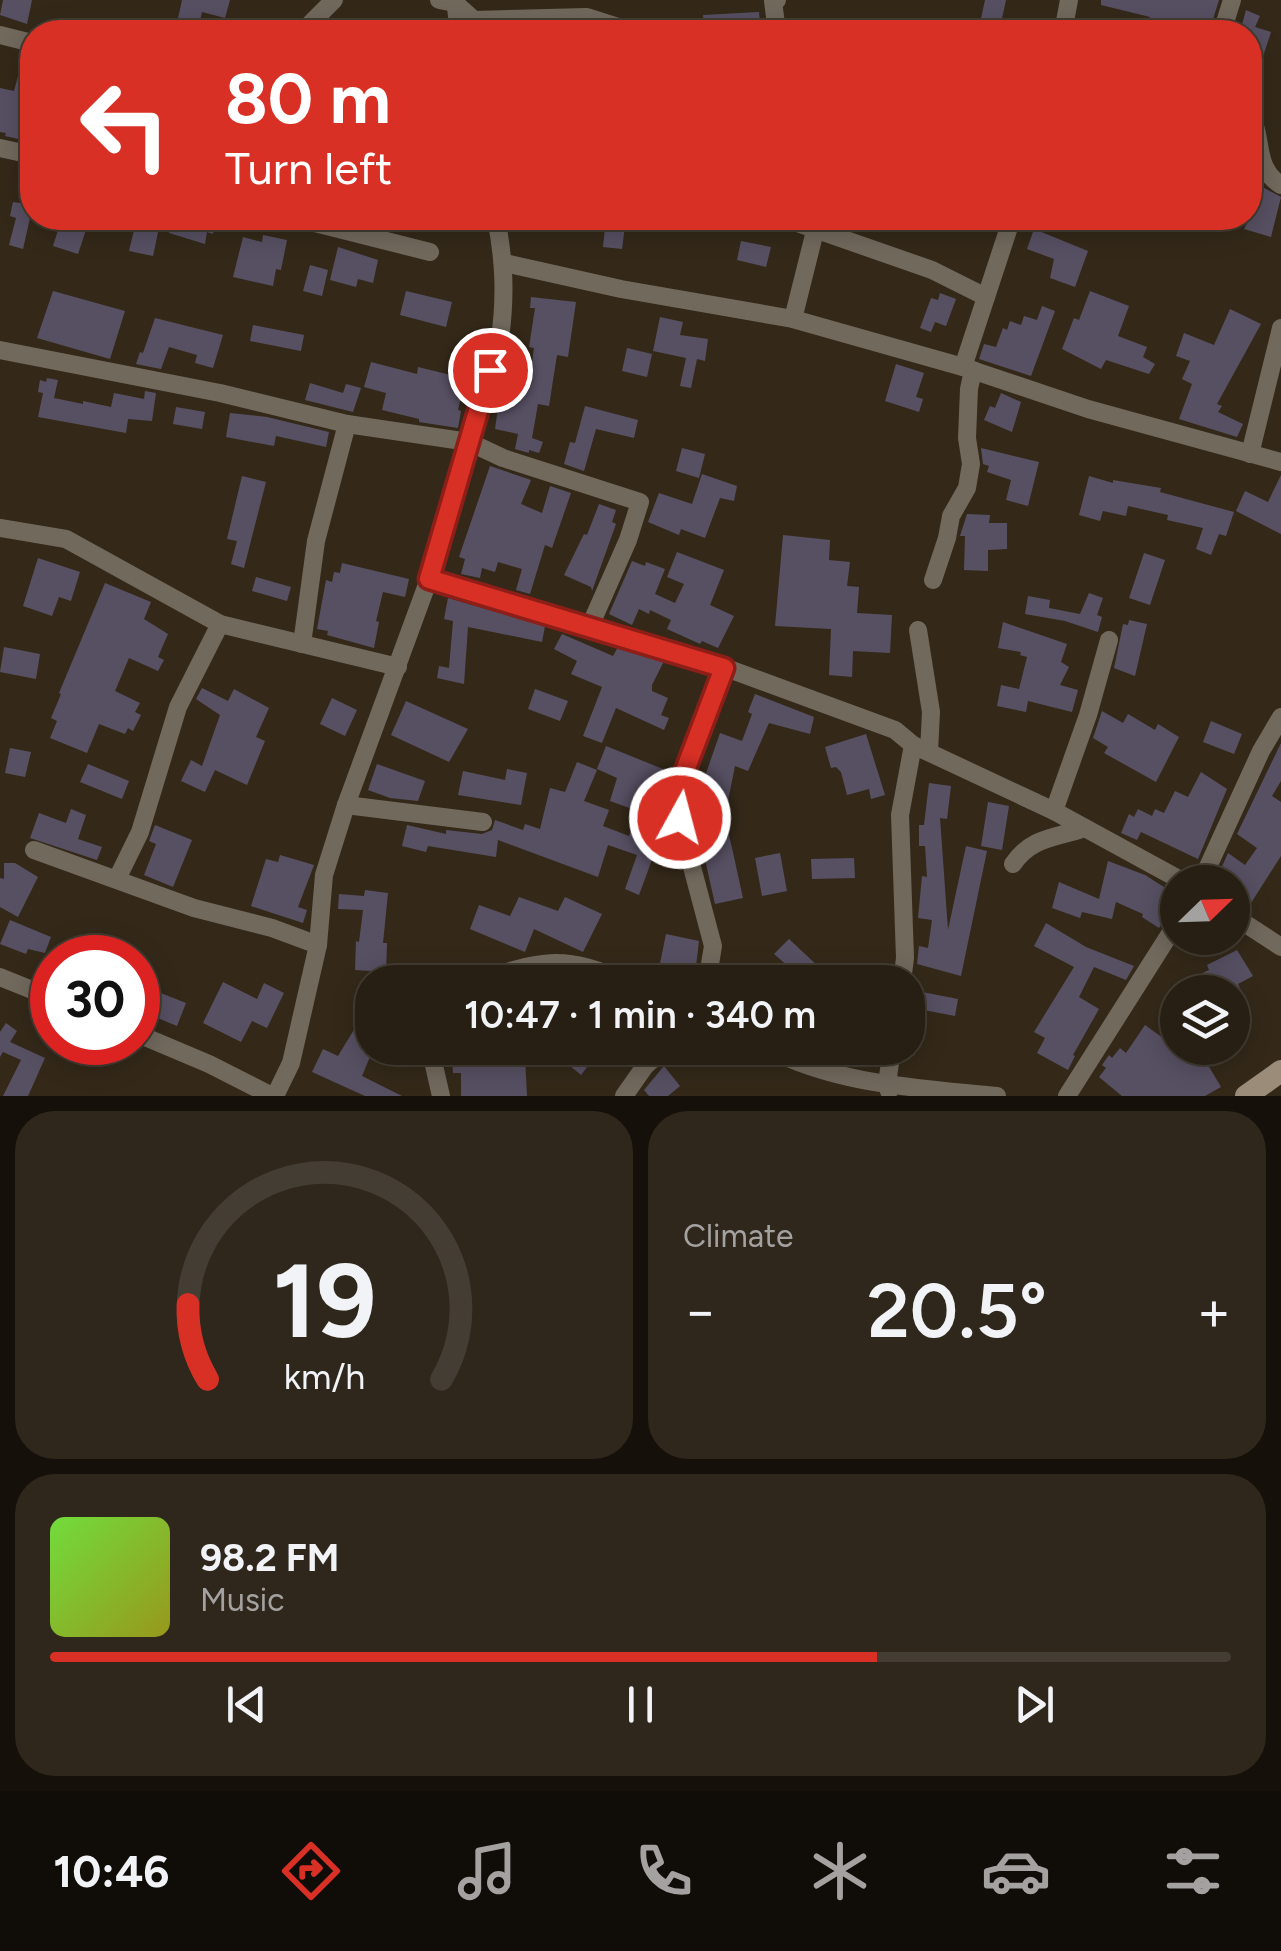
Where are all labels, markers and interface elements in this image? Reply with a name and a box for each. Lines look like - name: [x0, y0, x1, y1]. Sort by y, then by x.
- text: 80 m: [225, 56, 391, 141]
- icon: left: [60, 60, 190, 190]
- text: Turn left: [225, 141, 392, 195]
- pin: [448, 328, 533, 413]
- icon: arrive: [463, 343, 518, 398]
- position arrow: [628, 766, 732, 870]
- north arrow: [1160, 865, 1250, 955]
- map controls: [1160, 865, 1250, 1065]
- speed limit sign: 30: [30, 935, 160, 1065]
- button: layers: [1160, 975, 1250, 1065]
- text: 10:47 · 1 min · 340 m: [464, 992, 816, 1038]
- text: Climate: [683, 1217, 794, 1255]
- text: 19: [272, 1238, 376, 1363]
- text: 20.5°: [867, 1266, 1047, 1356]
- text: −: [683, 1278, 717, 1344]
- text: +: [1197, 1278, 1231, 1344]
- text: km/h: [283, 1355, 365, 1398]
- text: 98.2 FM: [200, 1535, 339, 1581]
- text: Music: [200, 1581, 285, 1619]
- icon: previous: [219, 1677, 274, 1732]
- icon: pause: [613, 1677, 668, 1732]
- icon: next: [1007, 1677, 1062, 1732]
- icon: directions: [276, 1836, 346, 1906]
- icon: music: [452, 1836, 522, 1906]
- icon: phone: [629, 1836, 699, 1906]
- icon: climate: [805, 1836, 875, 1906]
- icon: car: [981, 1836, 1051, 1906]
- icon: filters: [1158, 1836, 1228, 1906]
- text: 10:46: [53, 1844, 169, 1898]

